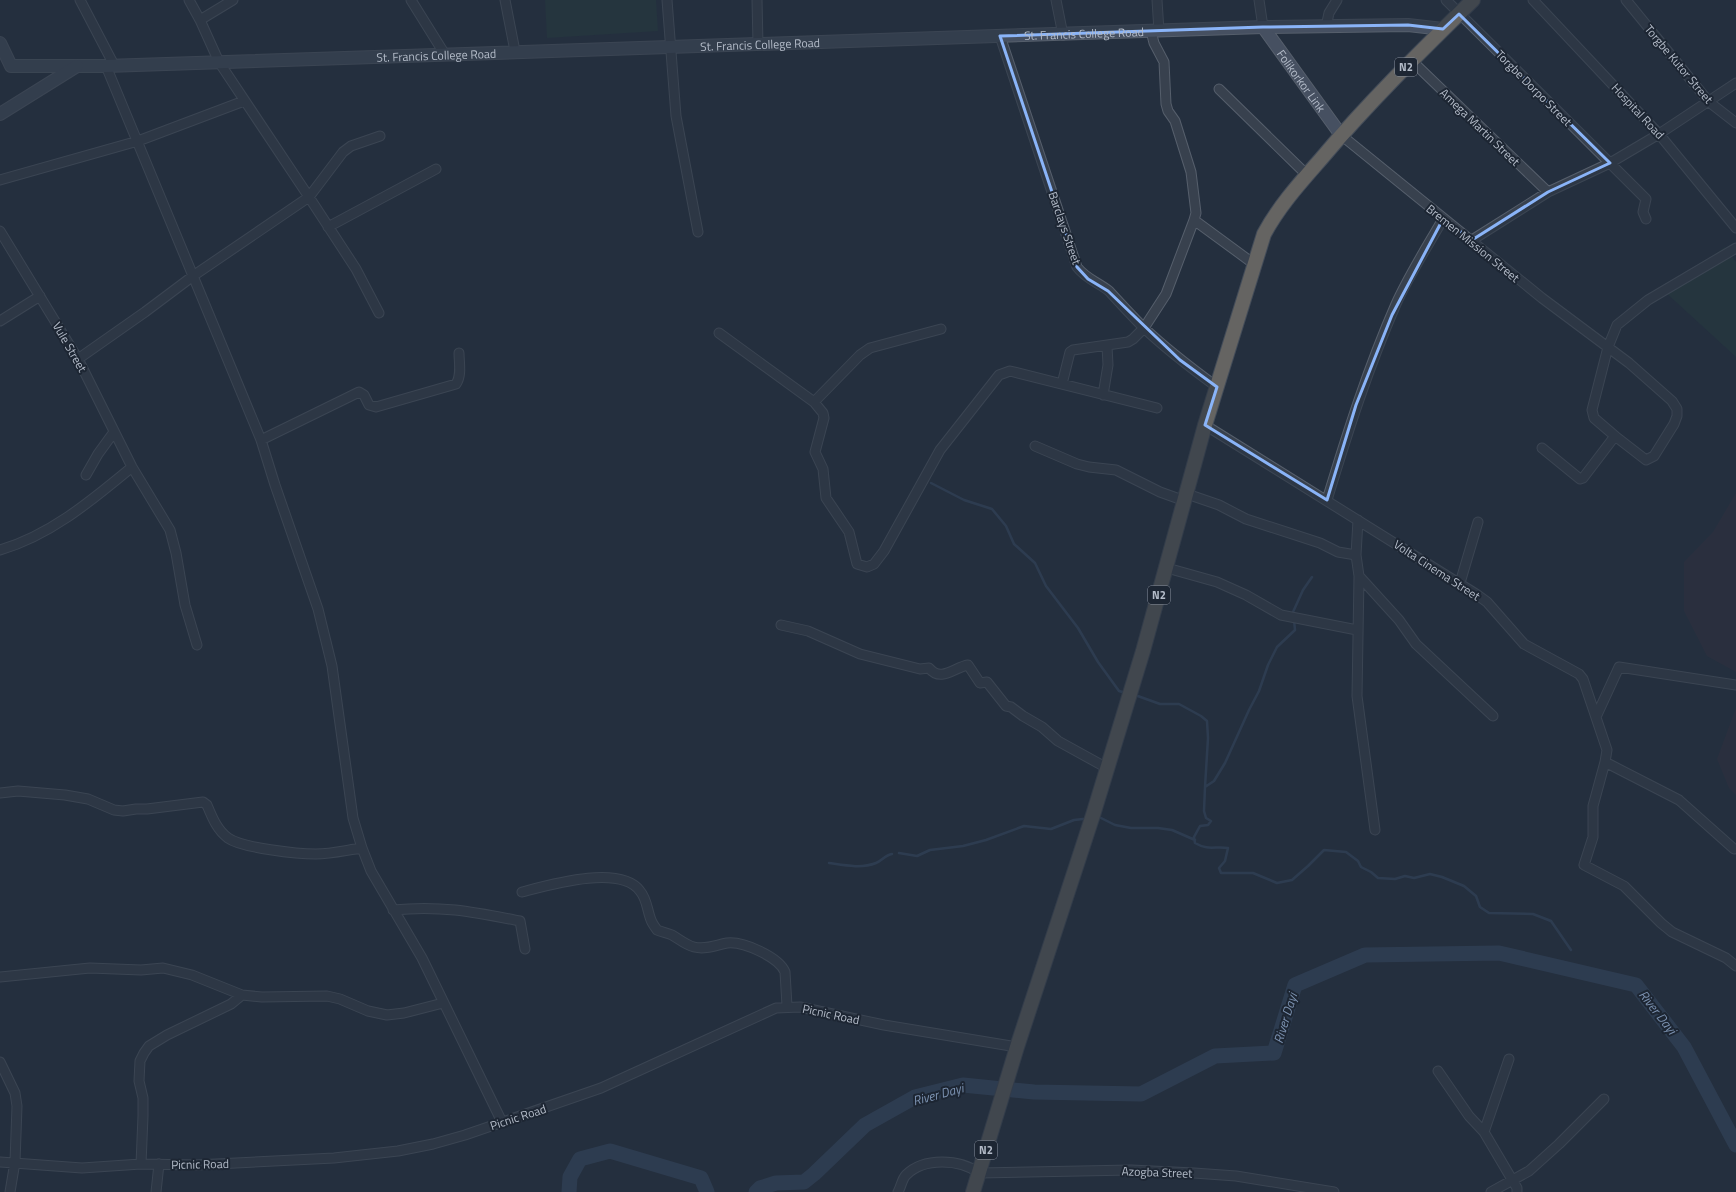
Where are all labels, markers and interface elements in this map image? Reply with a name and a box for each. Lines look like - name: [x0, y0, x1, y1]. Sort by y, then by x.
- street label: Torgbe Kutor Street: [1640, 20, 1718, 108]
- street label: St. Francis College Road: [1024, 22, 1144, 45]
- street label: St. Francis College Road: [700, 32, 820, 55]
- street label: St. Francis College Road: [376, 43, 497, 66]
- street label: Folikorkor Link: [1272, 45, 1331, 116]
- street label: Torgbe Dorpo Street: [1491, 45, 1577, 131]
- road number: N2: [1395, 58, 1417, 76]
- street label: Hospital Road: [1607, 79, 1669, 143]
- street label: Amega Martin Street: [1436, 84, 1525, 171]
- street label: Barclays Street: [1044, 189, 1087, 268]
- street label: Bremen Mission Street: [1422, 199, 1524, 287]
- street label: Vule Street: [48, 318, 92, 376]
- street label: Volta Cinema Street: [1390, 535, 1485, 606]
- road number: N2: [1148, 586, 1170, 604]
- water label: River Dayi: [1634, 985, 1683, 1040]
- water label: River Dayi: [1268, 989, 1303, 1046]
- street label: Picnic Road: [801, 999, 861, 1029]
- water label: River Dayi: [910, 1077, 967, 1110]
- street label: Picnic Road: [488, 1099, 548, 1135]
- road number: N2: [975, 1141, 997, 1159]
- street label: Picnic Road: [171, 1154, 229, 1174]
- street label: Azogba Street: [1121, 1161, 1194, 1183]

